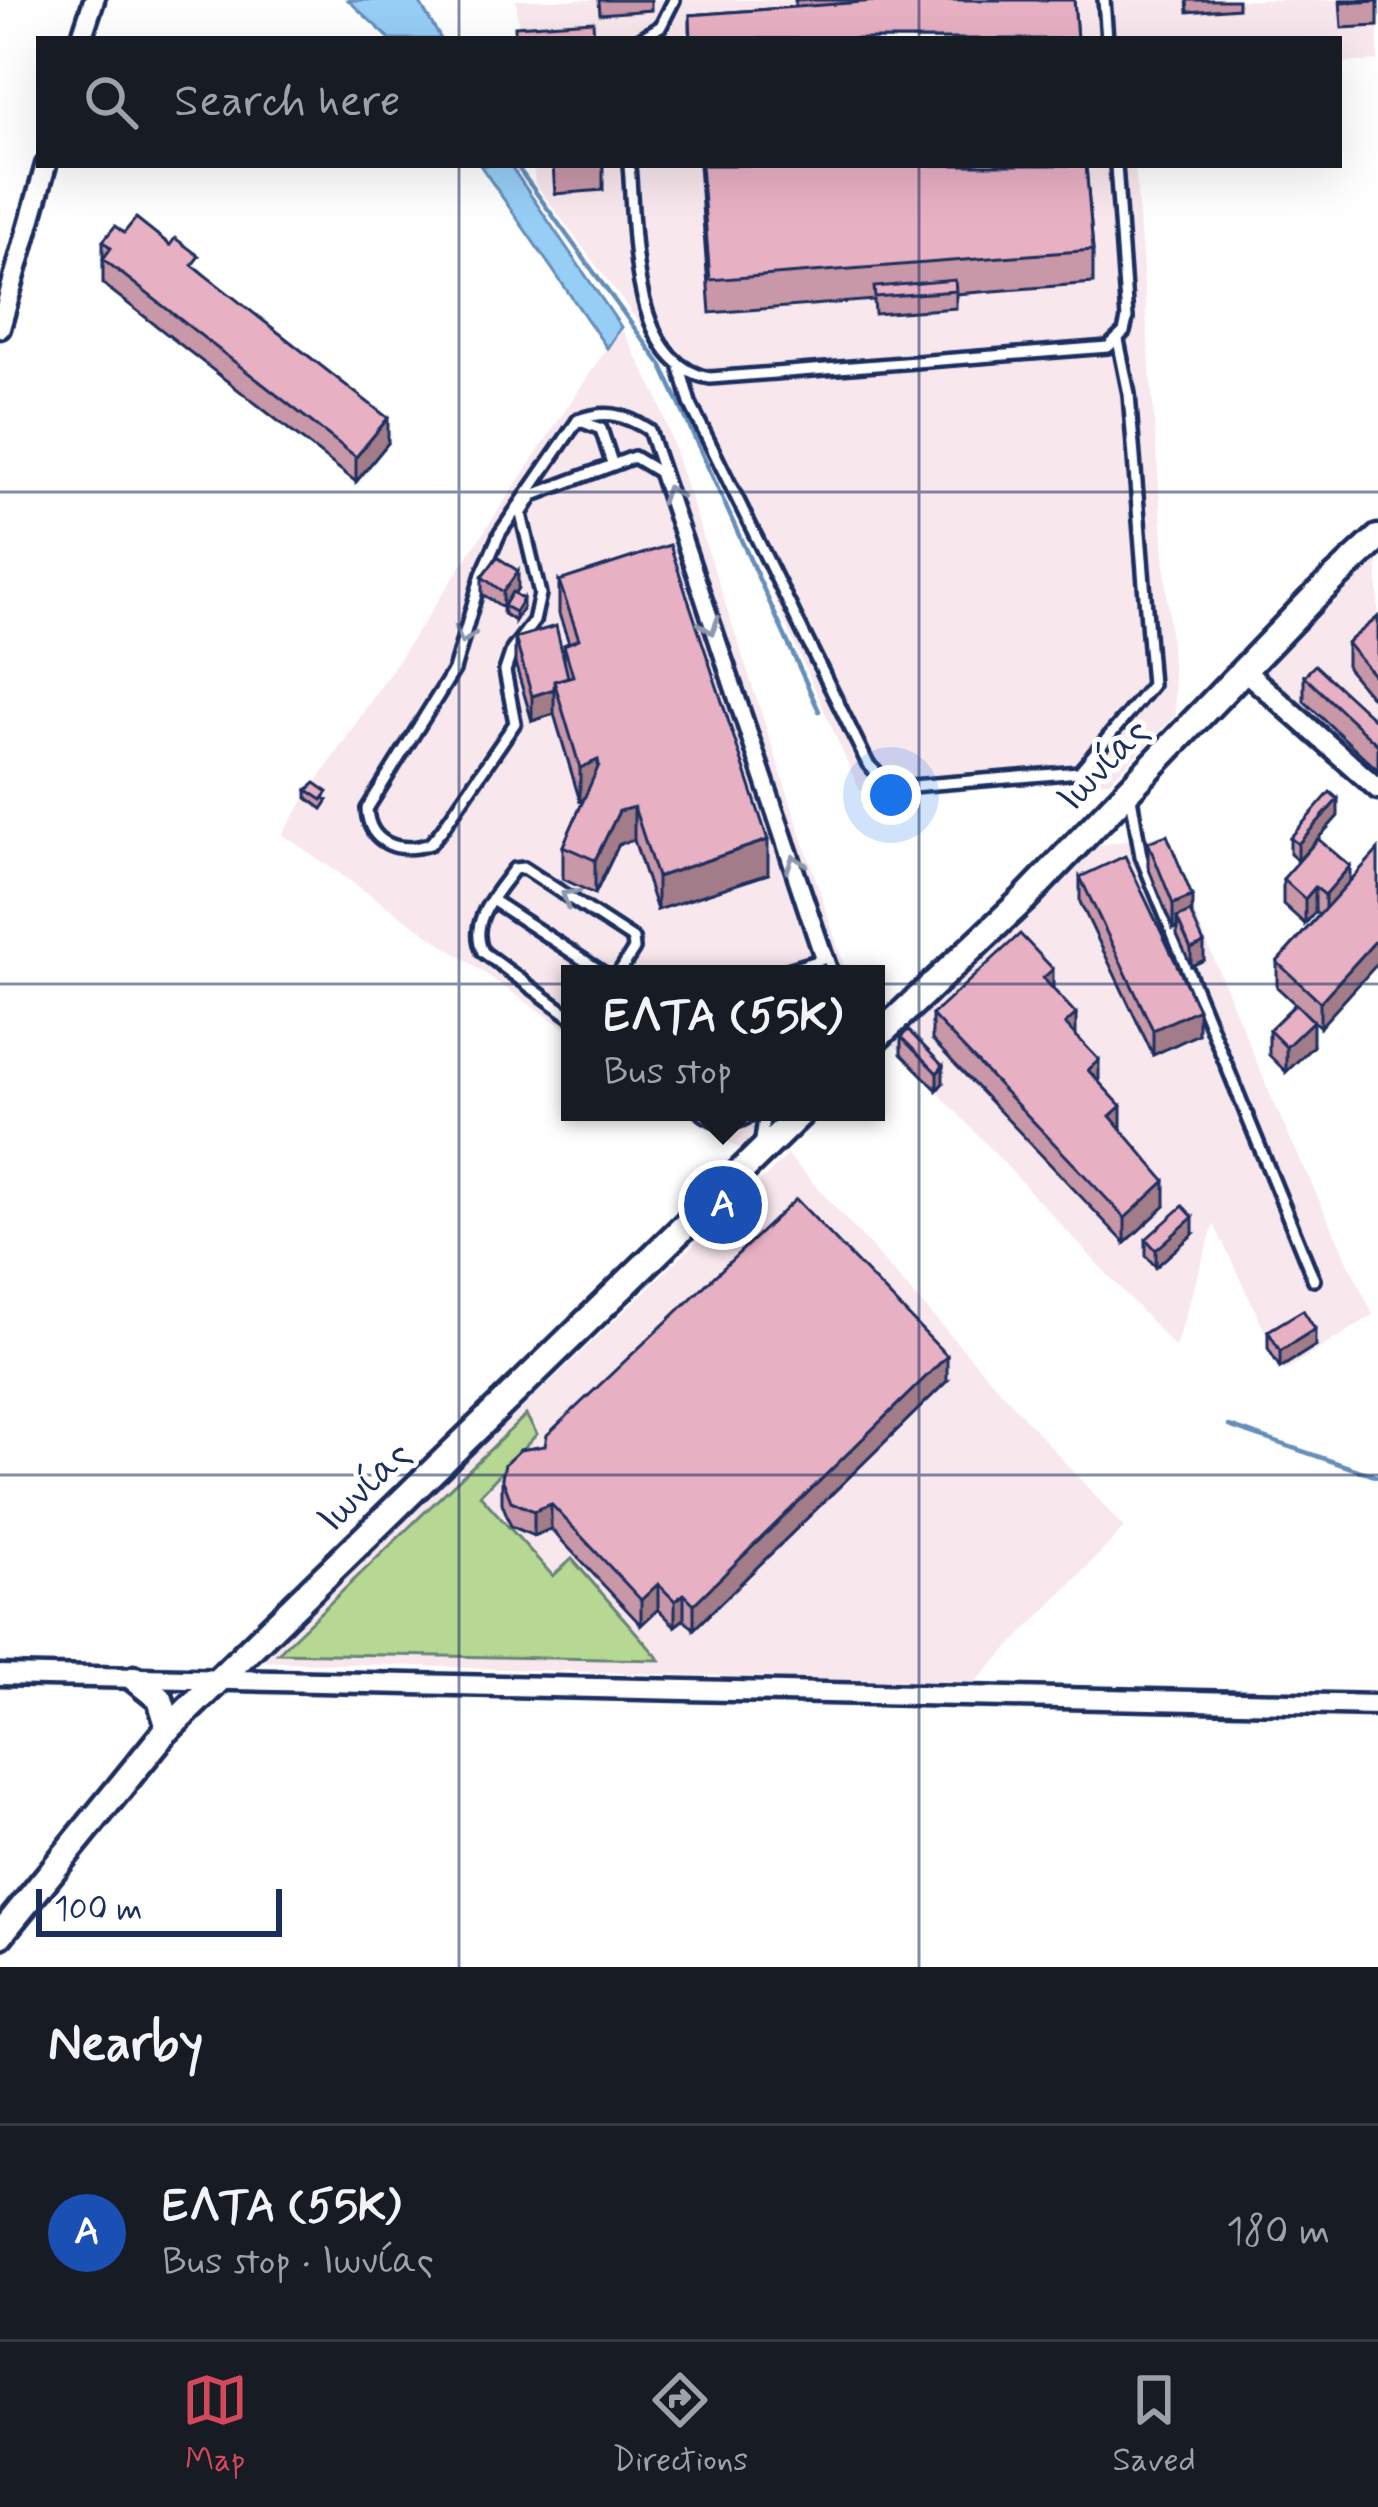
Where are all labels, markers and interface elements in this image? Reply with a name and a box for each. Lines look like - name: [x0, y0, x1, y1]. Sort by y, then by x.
- search box: [36, 36, 1342, 168]
- icon: search: [78, 69, 144, 135]
- text: Search here: [174, 73, 401, 132]
- one-way arrow: [660, 484, 685, 505]
- one-way arrow: [696, 614, 720, 635]
- one-way arrow: [453, 625, 478, 646]
- street label: Ιωνίας: [1046, 708, 1162, 824]
- your location: [861, 765, 921, 825]
- one-way arrow: [785, 854, 809, 875]
- one-way arrow: [560, 889, 582, 911]
- popup: [561, 965, 885, 1121]
- text: ΕΛΤΑ (55Κ): [603, 988, 843, 1047]
- text: Bus stop: [603, 1047, 733, 1098]
- pin: A: [684, 1160, 762, 1250]
- street label: Ιωνίας: [307, 1430, 423, 1546]
- scale bar: [36, 1883, 282, 1936]
- text: 100 m: [54, 1888, 143, 1932]
- text: Nearby: [48, 2012, 203, 2078]
- text: ΕΛΤΑ (55Κ): [162, 2178, 401, 2237]
- text: A: [74, 2207, 100, 2258]
- text: 180 m: [1226, 2207, 1330, 2258]
- text: Bus stop · Ιωνίας: [162, 2237, 434, 2288]
- tab: Map: [182, 2367, 248, 2483]
- tab: Directions: [612, 2367, 748, 2483]
- tab: Saved: [1112, 2367, 1196, 2483]

